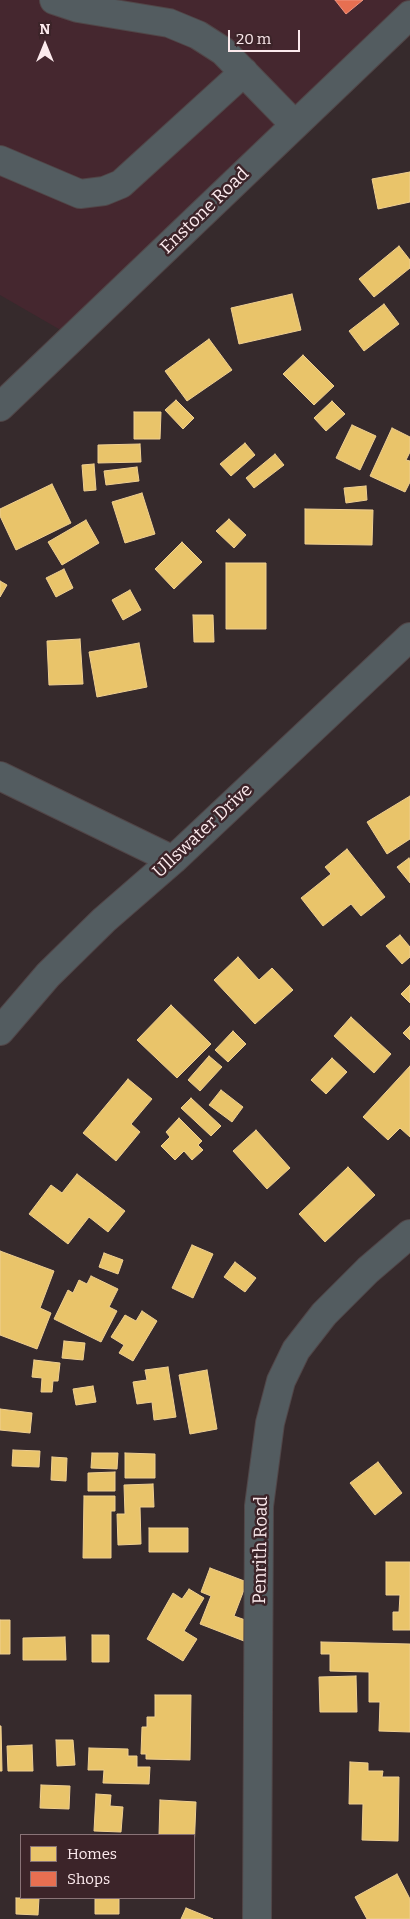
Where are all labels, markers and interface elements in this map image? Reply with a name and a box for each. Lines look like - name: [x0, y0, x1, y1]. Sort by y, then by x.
- north arrow: [20, 20, 70, 70]
- scale bar: [230, 20, 302, 52]
- text: N: [40, 21, 50, 38]
- text: 20 m: [236, 30, 271, 48]
- street label: Enstone Road: [156, 163, 254, 259]
- street label: Ullswater Drive: [149, 779, 257, 883]
- street label: Penrith Road: [249, 1496, 273, 1604]
- legend: [20, 1834, 195, 1899]
- text: Homes: [67, 1845, 117, 1863]
- text: Shops: [67, 1870, 110, 1888]

